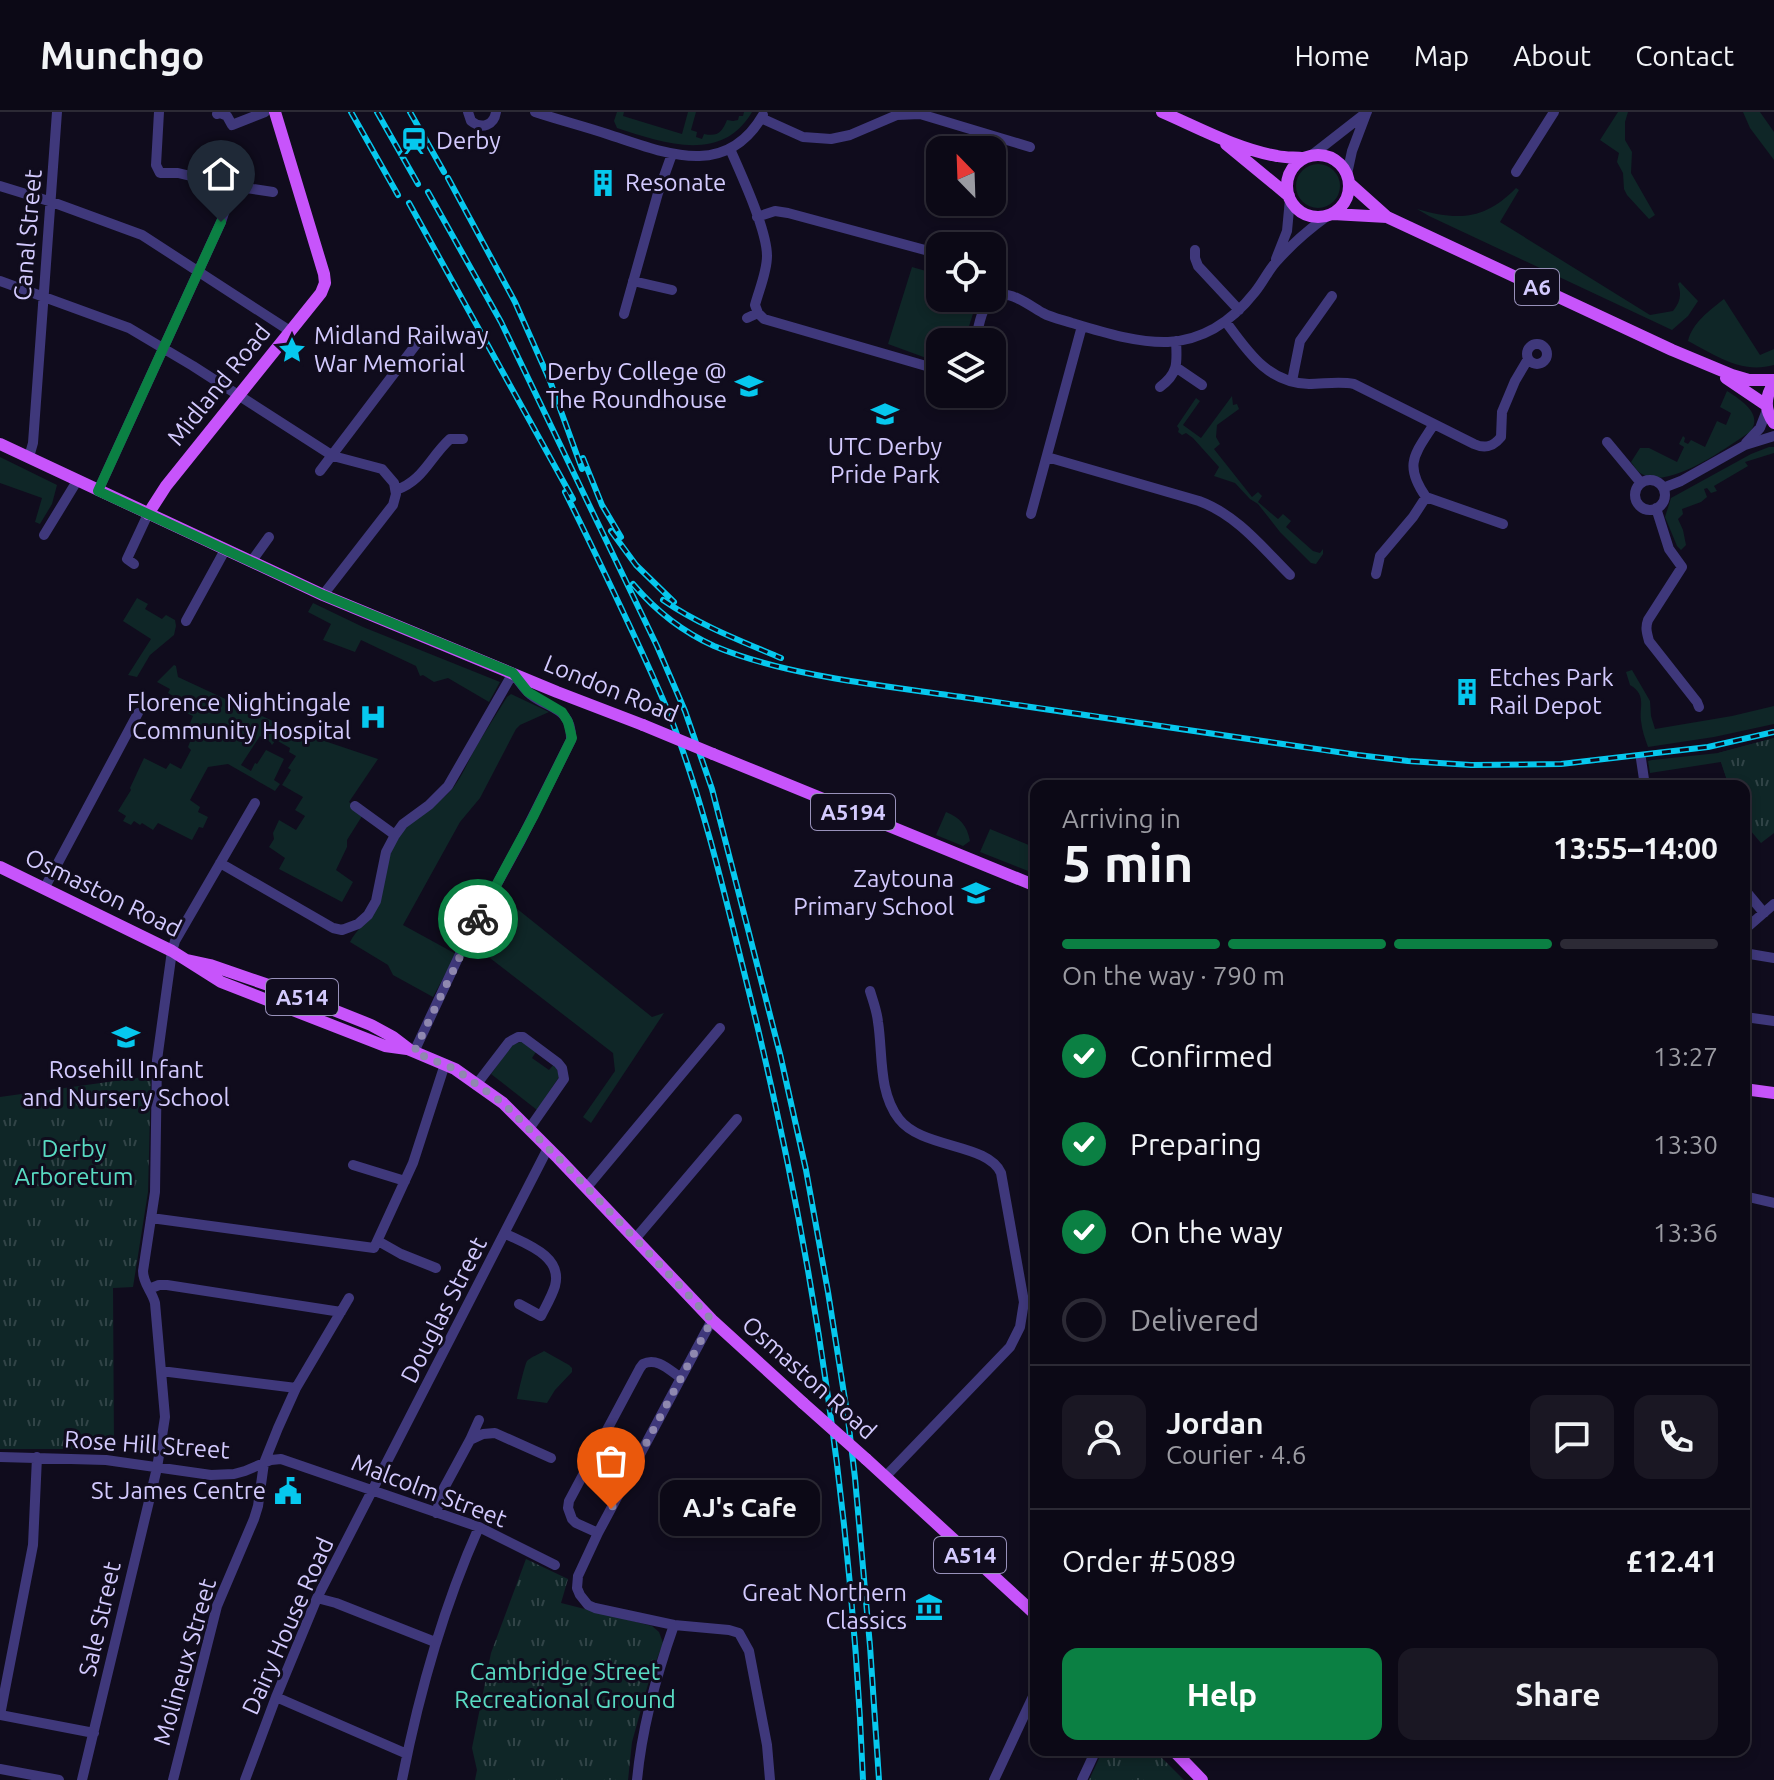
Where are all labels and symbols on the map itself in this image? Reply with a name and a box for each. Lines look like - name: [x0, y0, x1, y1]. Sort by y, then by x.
- station icon: Derby: [399, 126, 429, 156]
- place label: Derby: [436, 127, 501, 154]
- north arrow: [926, 136, 1006, 216]
- pin: [187, 140, 255, 222]
- street label: Canal Street: [8, 168, 47, 302]
- building icon: Resonate: [588, 168, 618, 198]
- place label: Resonate: [625, 169, 726, 196]
- road number: A6: [1515, 269, 1559, 305]
- street label: Midland Road: [162, 319, 276, 451]
- place label: Midland Railway War Memorial: [314, 322, 489, 377]
- place icon: Midland Railway War Memorial: [277, 335, 307, 365]
- place label: Derby College @ The Roundhouse: [546, 358, 727, 413]
- school or university icon: Derby College @ The Roundhouse: [734, 371, 764, 401]
- school or university icon: UTC Derby Pride Park: [870, 399, 900, 429]
- place label: UTC Derby Pride Park: [828, 433, 943, 488]
- street label: London Road: [540, 649, 682, 728]
- place label: Etches Park Rail Depot: [1489, 664, 1614, 719]
- building icon: Etches Park Rail Depot: [1452, 677, 1482, 707]
- place label: Florence Nightingale Community Hospital: [127, 689, 351, 744]
- hospital icon: Florence Nightingale Community Hospital: [358, 702, 388, 732]
- road number: A5194: [811, 794, 895, 830]
- street label: Osmaston Road: [21, 843, 186, 942]
- place label: Zaytouna Primary School: [793, 865, 954, 920]
- school or university icon: Zaytouna Primary School: [961, 878, 991, 908]
- courier: [438, 879, 518, 959]
- road number: A514: [266, 979, 338, 1015]
- school or university icon: Rosehill Infant and Nursery School: [111, 1022, 141, 1052]
- place label: Rosehill Infant and Nursery School: [22, 1056, 230, 1111]
- park label: Derby Arboretum: [15, 1135, 133, 1190]
- street label: Douglas Street: [395, 1232, 492, 1387]
- street label: Osmaston Road: [737, 1311, 882, 1445]
- street label: Rose Hill Street: [63, 1425, 231, 1464]
- pin: [577, 1427, 645, 1509]
- street label: Malcolm Street: [348, 1449, 511, 1533]
- public building icon: St James Centre: [273, 1476, 303, 1506]
- place label: St James Centre: [91, 1477, 266, 1504]
- callout: AJ's Cafe: [659, 1481, 819, 1537]
- street label: Dairy House Road: [236, 1533, 339, 1718]
- road number: A514: [934, 1537, 1006, 1573]
- street label: Sale Street: [73, 1558, 126, 1679]
- street label: Molineux Street: [148, 1575, 221, 1748]
- place label: Great Northern Classics: [742, 1579, 907, 1634]
- museum icon: Great Northern Classics: [914, 1592, 944, 1622]
- park label: Cambridge Street Recreational Ground: [454, 1658, 676, 1713]

